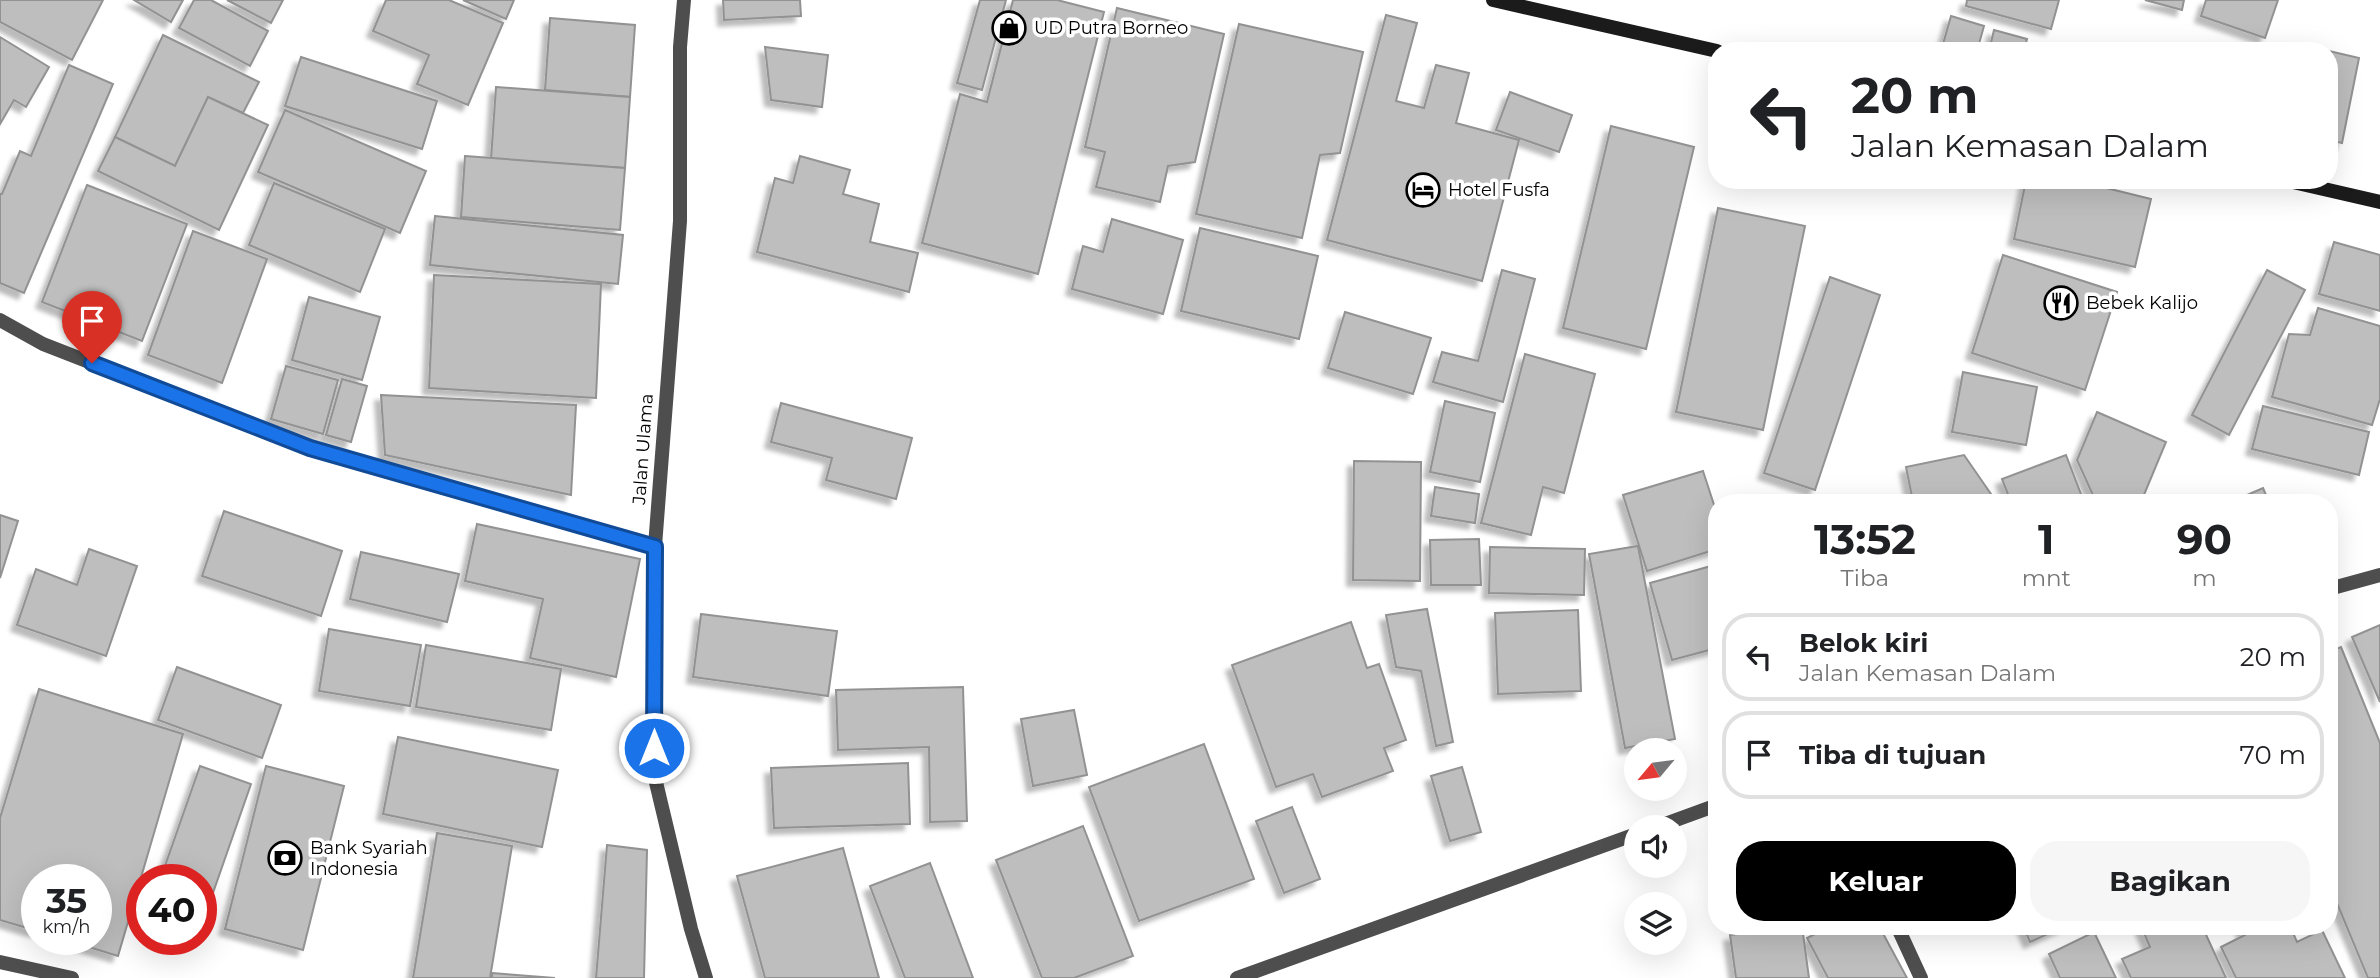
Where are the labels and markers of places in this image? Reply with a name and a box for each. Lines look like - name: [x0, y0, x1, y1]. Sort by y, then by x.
- shop icon: UD Putra Borneo: [990, 9, 1028, 47]
- place label: UD Putra Borneo: [1034, 17, 1188, 39]
- hotel icon: Hotel Fusfa: [1404, 171, 1442, 209]
- place label: Hotel Fusfa: [1448, 179, 1550, 201]
- restaurant icon: Bebek Kalijo: [2042, 284, 2080, 322]
- pin: [62, 291, 122, 363]
- place label: Bebek Kalijo: [2086, 292, 2198, 314]
- place label: Bank Syariah Indonesia: [310, 837, 428, 880]
- bank icon: Bank Syariah Indonesia: [266, 839, 304, 877]

